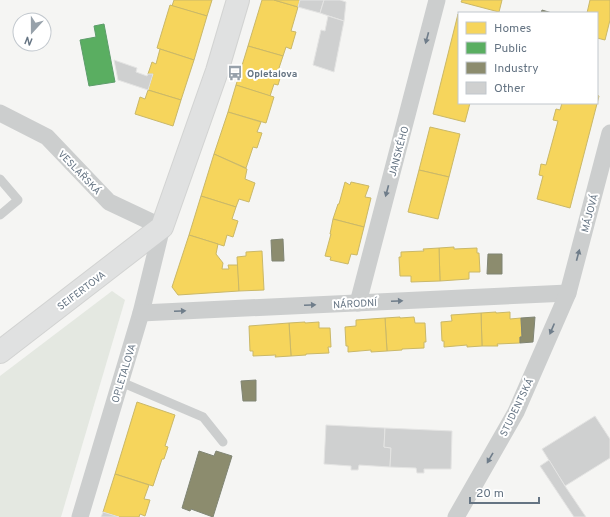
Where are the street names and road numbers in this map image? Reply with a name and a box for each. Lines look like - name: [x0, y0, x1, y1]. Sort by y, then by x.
- street label: JANSKÉHO: [387, 125, 412, 178]
- street label: VESLAŘSKÁ: [55, 148, 103, 198]
- street label: MÁJOVÁ: [579, 193, 602, 234]
- street label: SEIFERTOVA: [55, 269, 109, 314]
- street label: NÁRODNÍ: [333, 297, 379, 312]
- street label: OPLETALOVA: [109, 342, 140, 405]
- street label: STUDENTSKÁ: [498, 376, 537, 439]

